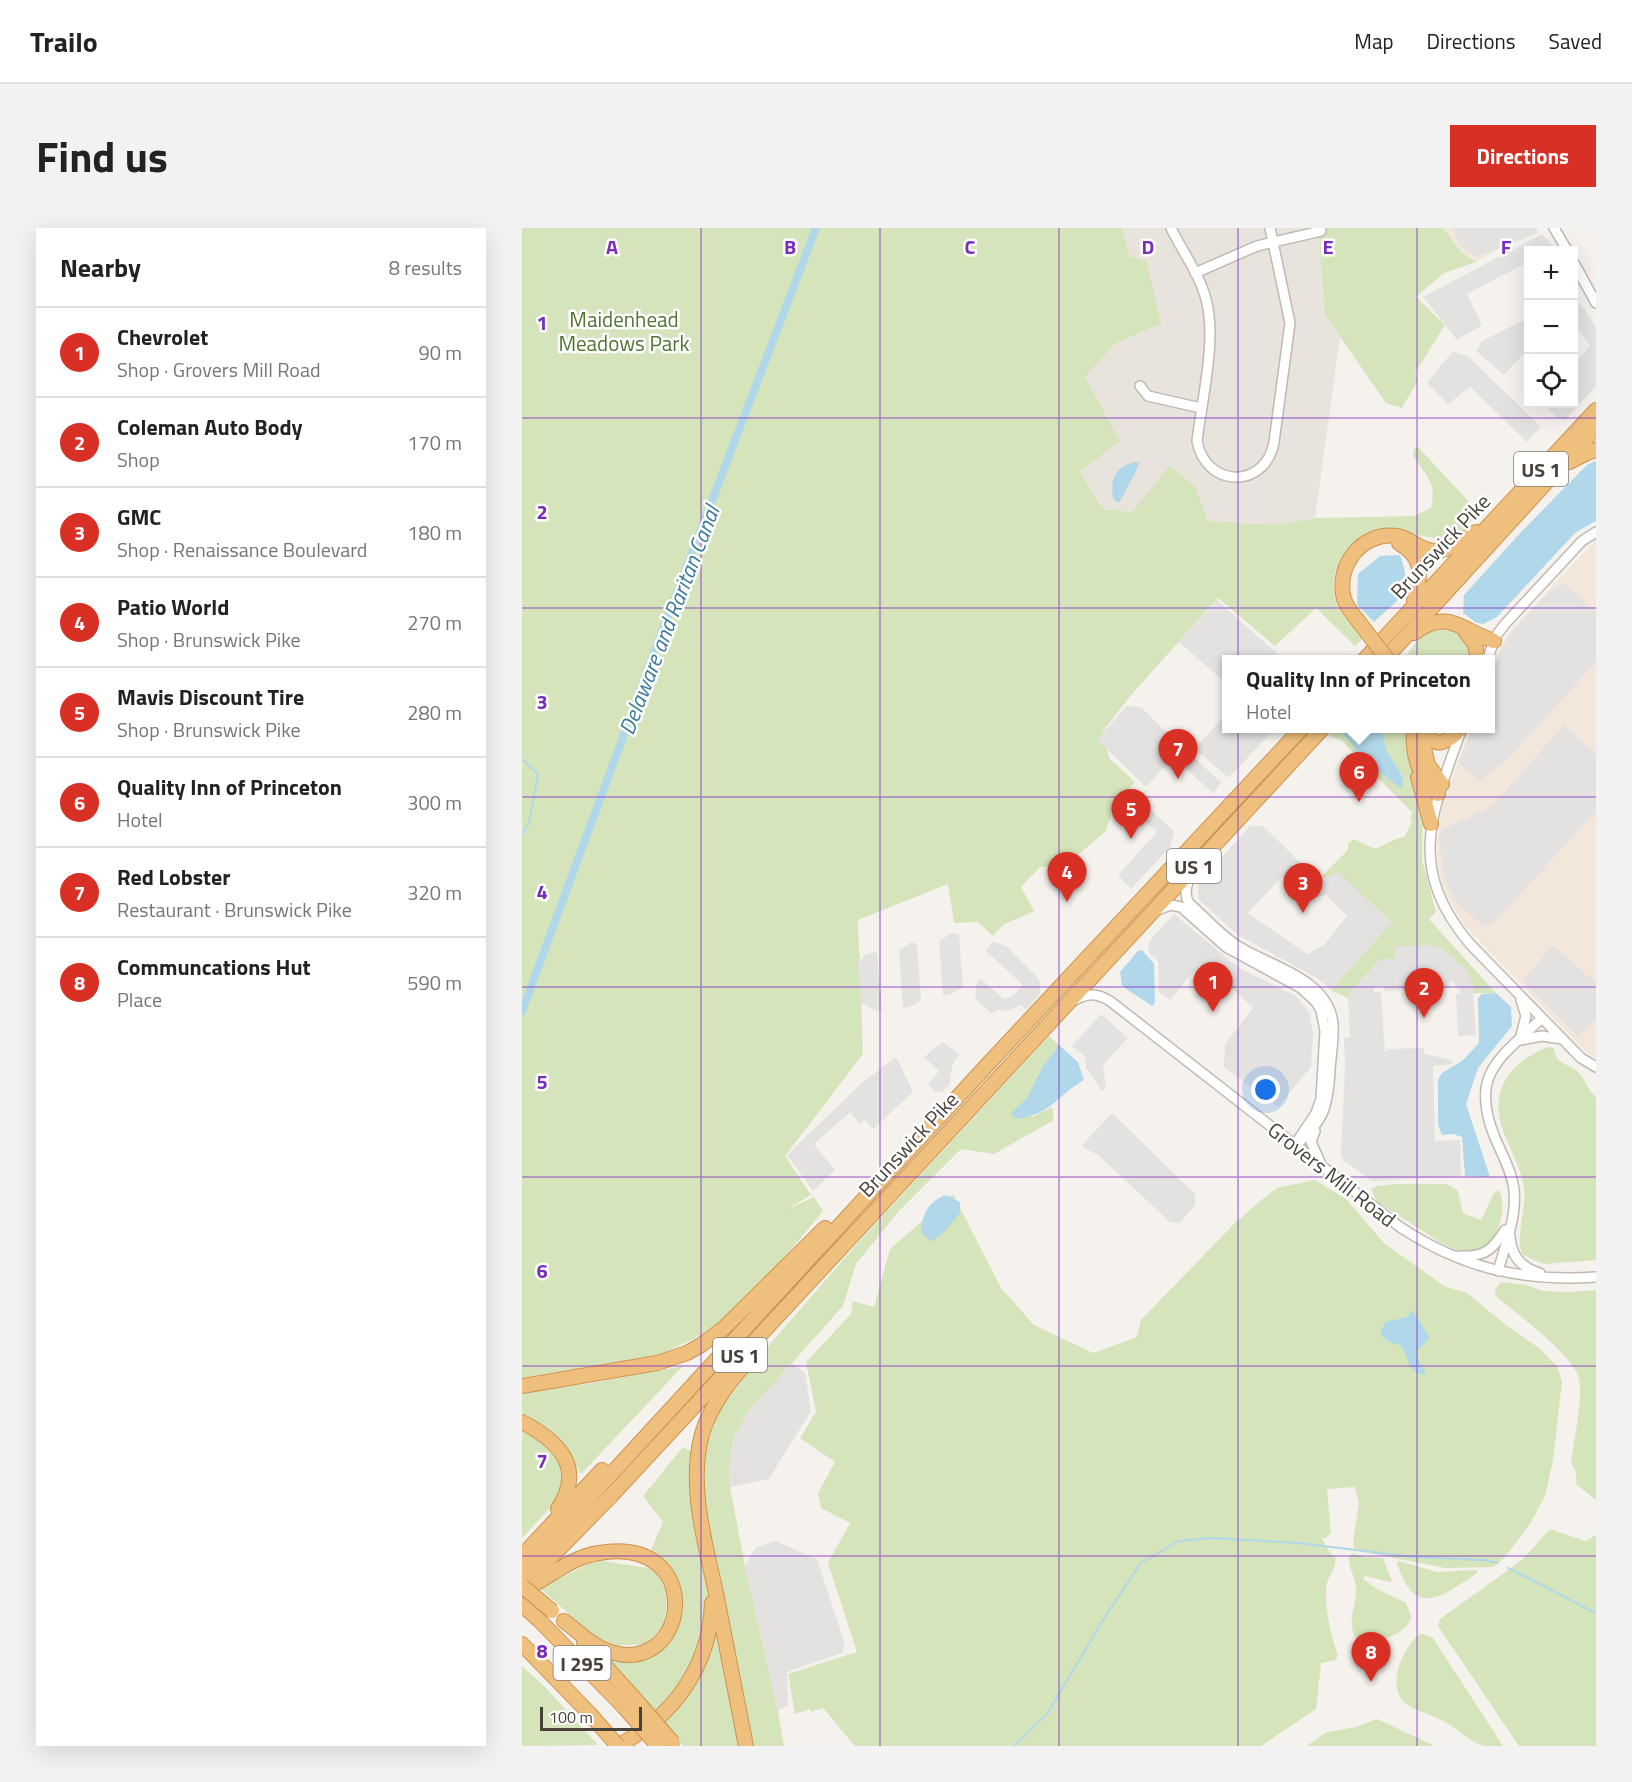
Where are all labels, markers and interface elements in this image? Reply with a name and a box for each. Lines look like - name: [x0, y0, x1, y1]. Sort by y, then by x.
- text: Trailo: [30, 20, 98, 63]
- text: Map: [1354, 25, 1394, 57]
- text: Directions: [1427, 25, 1516, 57]
- text: Saved: [1549, 25, 1602, 57]
- text: Find us: [36, 124, 168, 188]
- button: Directions: [1450, 125, 1596, 187]
- text: A: [606, 231, 618, 262]
- text: B: [784, 231, 796, 262]
- text: C: [965, 231, 976, 262]
- text: D: [1142, 231, 1154, 262]
- text: E: [1322, 231, 1334, 262]
- text: F: [1501, 231, 1512, 262]
- map controls: [1524, 246, 1578, 408]
- button: +: [1524, 246, 1578, 300]
- text: Nearby: [60, 248, 141, 287]
- text: 8 results: [389, 252, 462, 283]
- button: −: [1524, 300, 1578, 354]
- park label: Maidenhead Meadows Park: [558, 303, 690, 359]
- text: 1: [536, 307, 548, 338]
- text: Chevrolet: [117, 320, 208, 354]
- text: 1: [74, 337, 85, 368]
- text: 90 m: [418, 337, 462, 368]
- text: Shop · Grovers Mill Road: [117, 354, 321, 385]
- button: locate: [1524, 354, 1578, 408]
- text: Coleman Auto Body: [117, 410, 302, 444]
- text: 2: [74, 427, 85, 458]
- text: 170 m: [407, 427, 462, 458]
- text: Shop: [117, 444, 160, 475]
- road number: US 1: [1514, 452, 1568, 486]
- street label: Brunswick Pike: [1383, 486, 1497, 606]
- text: 2: [536, 496, 548, 527]
- water label: Delaware and Raritan Canal: [610, 498, 729, 739]
- text: GMC: [117, 500, 161, 534]
- text: 3: [74, 517, 85, 548]
- text: 180 m: [407, 517, 462, 548]
- text: Shop · Renaissance Boulevard: [117, 534, 367, 565]
- text: Patio World: [117, 590, 229, 624]
- text: 4: [74, 607, 85, 638]
- text: 270 m: [407, 607, 462, 638]
- text: Shop · Brunswick Pike: [117, 624, 301, 655]
- popup: [1222, 655, 1495, 733]
- text: Quality Inn of Princeton: [1246, 662, 1471, 696]
- text: Mavis Discount Tire: [117, 680, 304, 714]
- text: 3: [536, 686, 548, 717]
- text: Hotel: [1246, 696, 1292, 727]
- text: 5: [74, 697, 85, 728]
- text: 280 m: [407, 697, 462, 728]
- text: Shop · Brunswick Pike: [117, 714, 301, 745]
- pin: 7: [1158, 730, 1198, 779]
- pin: 6: [1340, 752, 1378, 802]
- text: Quality Inn of Princeton: [117, 770, 342, 804]
- text: 6: [74, 787, 85, 818]
- text: 300 m: [407, 787, 462, 818]
- pin: 5: [1112, 790, 1150, 839]
- text: Hotel: [117, 804, 163, 835]
- road number: US 1: [1167, 849, 1221, 883]
- pin: 4: [1048, 852, 1086, 902]
- text: Red Lobster: [117, 860, 230, 894]
- pin: 3: [1284, 864, 1322, 913]
- text: 4: [536, 876, 548, 907]
- text: 7: [74, 877, 85, 908]
- text: 320 m: [407, 877, 462, 908]
- text: Restaurant · Brunswick Pike: [117, 894, 352, 925]
- text: Communcations Hut: [117, 950, 311, 984]
- pin: 1: [1194, 962, 1232, 1012]
- text: 8: [74, 967, 85, 998]
- text: 590 m: [407, 967, 462, 998]
- pin: 2: [1404, 968, 1444, 1018]
- text: Place: [117, 984, 162, 1015]
- text: 5: [536, 1066, 548, 1097]
- your location: [1251, 1075, 1280, 1104]
- street label: Brunswick Pike: [851, 1084, 965, 1204]
- street label: Grovers Mill Road: [1261, 1114, 1403, 1234]
- text: 6: [536, 1255, 548, 1286]
- road number: US 1: [713, 1338, 767, 1372]
- text: 7: [536, 1445, 548, 1476]
- pin: 8: [1352, 1632, 1390, 1682]
- text: 8: [536, 1635, 548, 1666]
- road number: I 295: [554, 1646, 610, 1680]
- scale bar: [540, 1704, 642, 1732]
- text: 100 m: [549, 1705, 593, 1729]

